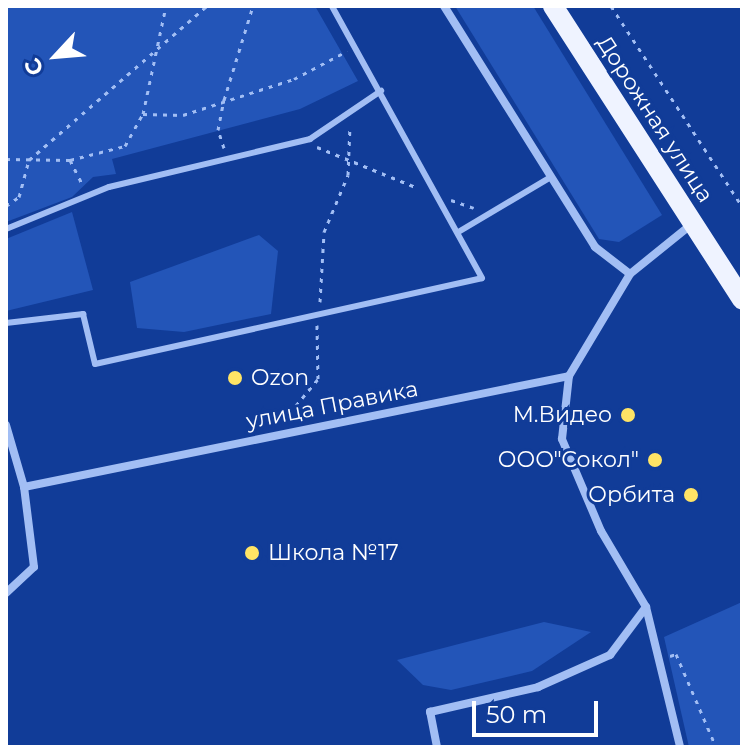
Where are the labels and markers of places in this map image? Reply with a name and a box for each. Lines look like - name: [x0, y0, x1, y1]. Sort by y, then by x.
- place label: Ozon: [251, 365, 309, 391]
- marker: Ozon: [226, 369, 244, 387]
- place label: М.Видео: [513, 402, 612, 428]
- marker: М.Видео: [619, 406, 637, 424]
- place label: ООО"Сокол": [498, 447, 639, 473]
- marker: ООО"Сокол": [646, 451, 664, 469]
- place label: Орбита: [588, 482, 675, 508]
- marker: Орбита: [682, 486, 700, 504]
- place label: Школа №17: [268, 540, 399, 566]
- marker: Школа №17: [243, 544, 261, 562]

